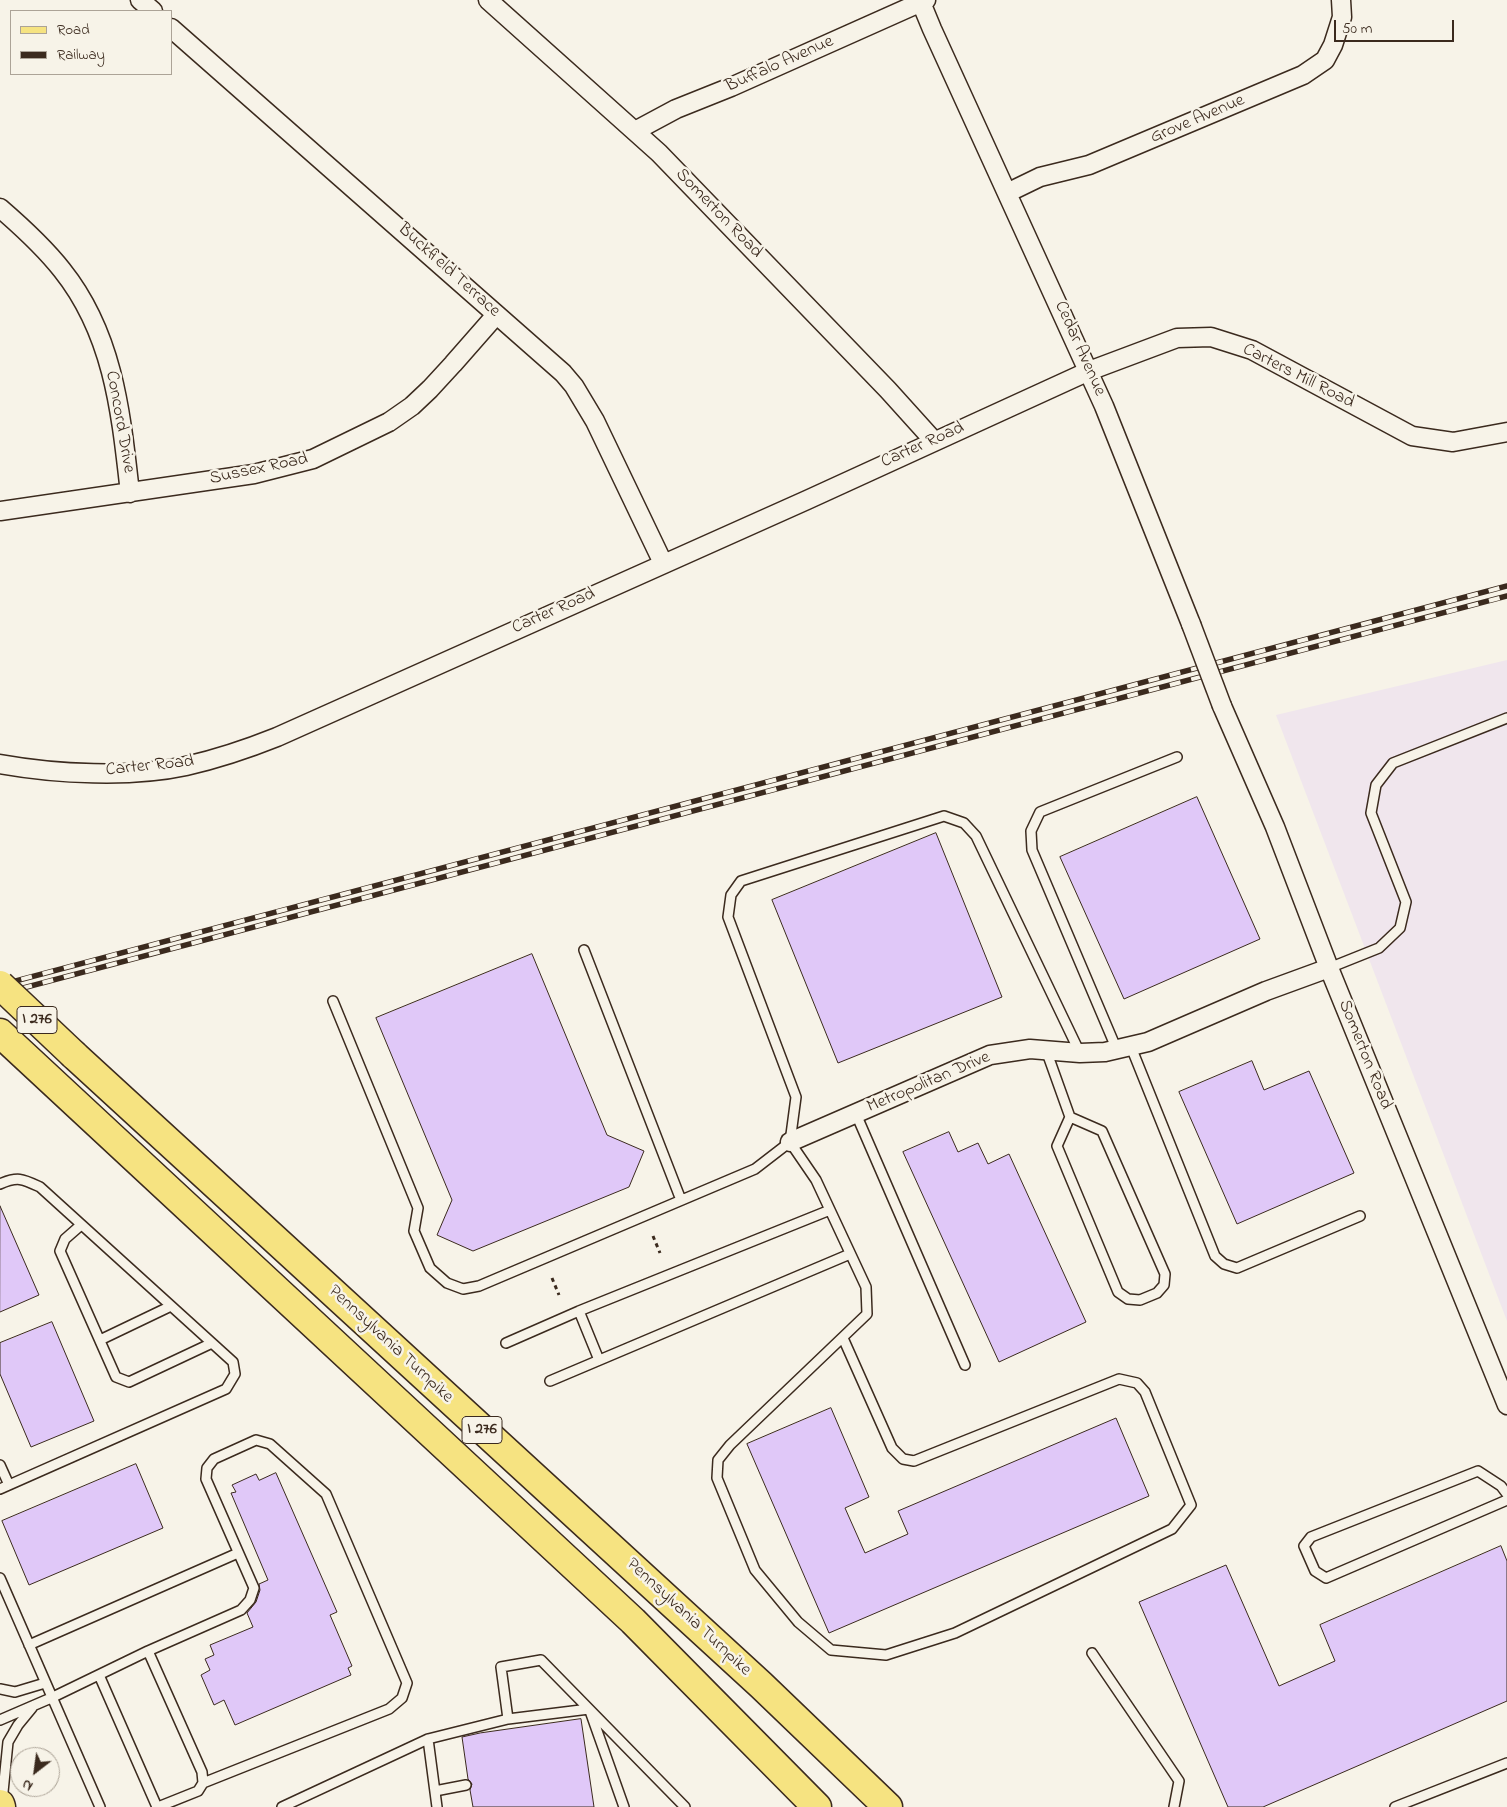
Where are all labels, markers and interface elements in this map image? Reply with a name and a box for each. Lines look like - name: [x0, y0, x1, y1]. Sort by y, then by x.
- legend: [10, 10, 172, 75]
- scale bar: [1337, 10, 1457, 42]
- text: 50 m: [1342, 18, 1372, 40]
- text: Road: [57, 19, 90, 41]
- street label: Buffalo Avenue: [723, 32, 837, 98]
- text: Railway: [57, 44, 105, 66]
- street label: Grove Avenue: [1148, 91, 1248, 149]
- street label: Somerton Road: [670, 165, 766, 263]
- street label: Buckfield Terrace: [392, 219, 504, 323]
- street label: Cedar Avenue: [1048, 298, 1110, 400]
- street label: Carters Mill Road: [1239, 340, 1357, 414]
- street label: Concord Drive: [99, 369, 139, 475]
- street label: Carter Road: [878, 418, 968, 474]
- street label: Sussex Road: [208, 449, 310, 491]
- street label: Carter Road: [509, 584, 599, 640]
- street label: Carter Road: [105, 752, 195, 782]
- street label: Somerton Road: [1332, 997, 1396, 1113]
- road number: I 276: [17, 1006, 57, 1034]
- street label: Metropolitan Drive: [864, 1047, 994, 1119]
- street label: Pennsylvania Turnpike: [323, 1281, 457, 1409]
- road number: I 276: [462, 1416, 502, 1444]
- street label: Pennsylvania Turnpike: [621, 1554, 755, 1682]
- north arrow: [10, 1747, 60, 1797]
- text: N: [18, 1773, 37, 1796]

